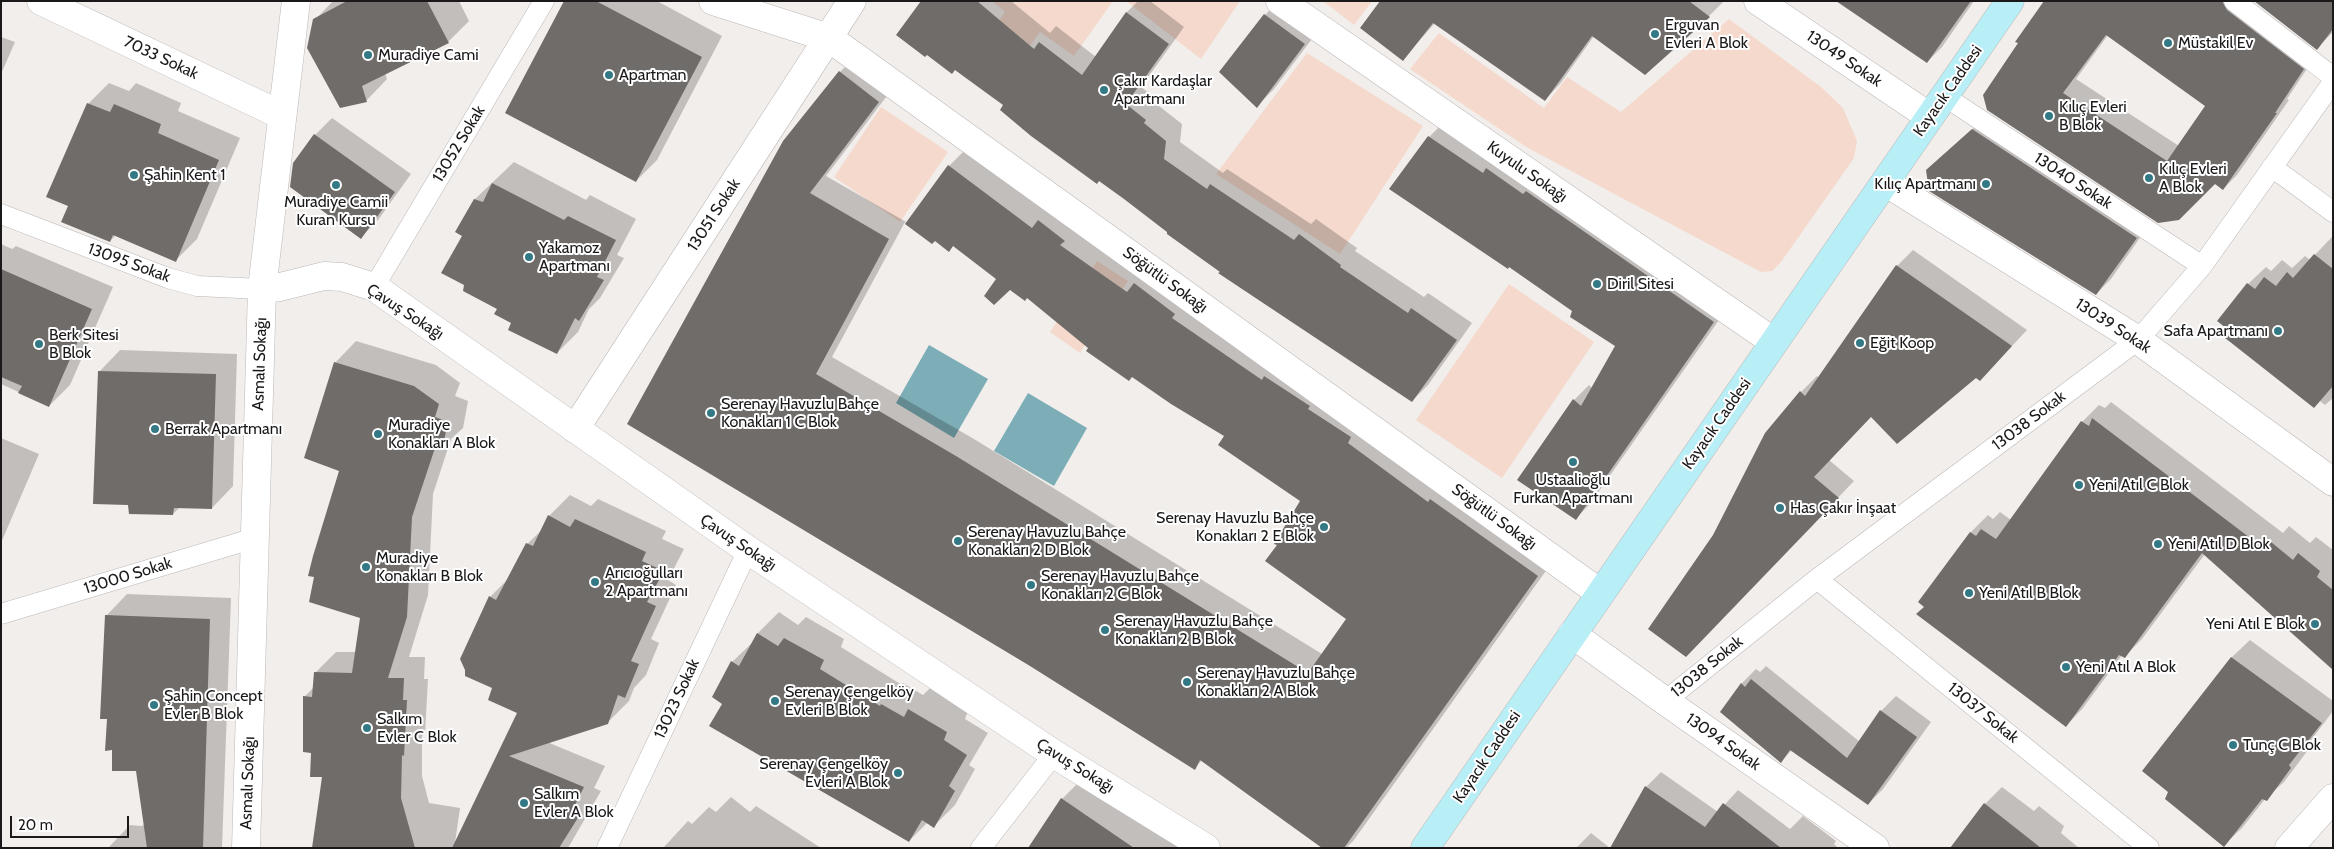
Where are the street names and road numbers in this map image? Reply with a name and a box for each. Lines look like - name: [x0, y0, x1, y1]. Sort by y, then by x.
- street label: 13049 Sokak: [1803, 27, 1885, 91]
- street label: 7033 Sokak: [121, 32, 201, 84]
- street label: Kayacık Caddesi: [1909, 42, 1987, 140]
- street label: 13052 Sokak: [429, 102, 489, 186]
- street label: Kuyulu Sokağı: [1483, 137, 1571, 207]
- street label: 13040 Sokak: [2030, 149, 2116, 213]
- street label: 13051 Sokak: [683, 175, 745, 255]
- street label: 13095 Sokak: [85, 239, 173, 287]
- street label: Söğütlü Sokağı: [1119, 243, 1211, 317]
- street label: Çavuş Sokağı: [363, 280, 447, 344]
- street label: 13039 Sokak: [2072, 294, 2154, 358]
- street label: Asmalı Sokağı: [249, 317, 271, 411]
- street label: Kayacık Caddesi: [1678, 375, 1756, 473]
- street label: 13038 Sokak: [1988, 387, 2070, 455]
- street label: Söğütlü Sokağı: [1448, 480, 1540, 554]
- street label: Çavuş Sokağı: [696, 510, 780, 576]
- street label: 13000 Sokak: [82, 554, 174, 598]
- street label: 13038 Sokak: [1667, 632, 1747, 702]
- street label: 13023 Sokak: [650, 656, 704, 742]
- street label: 13037 Sokak: [1944, 679, 2022, 747]
- street label: Kayacık Caddesi: [1449, 707, 1525, 807]
- street label: 13094 Sokak: [1682, 709, 1764, 775]
- street label: Çavuş Sokağı: [1033, 735, 1117, 797]
- street label: Asmalı Sokağı: [237, 736, 259, 830]

